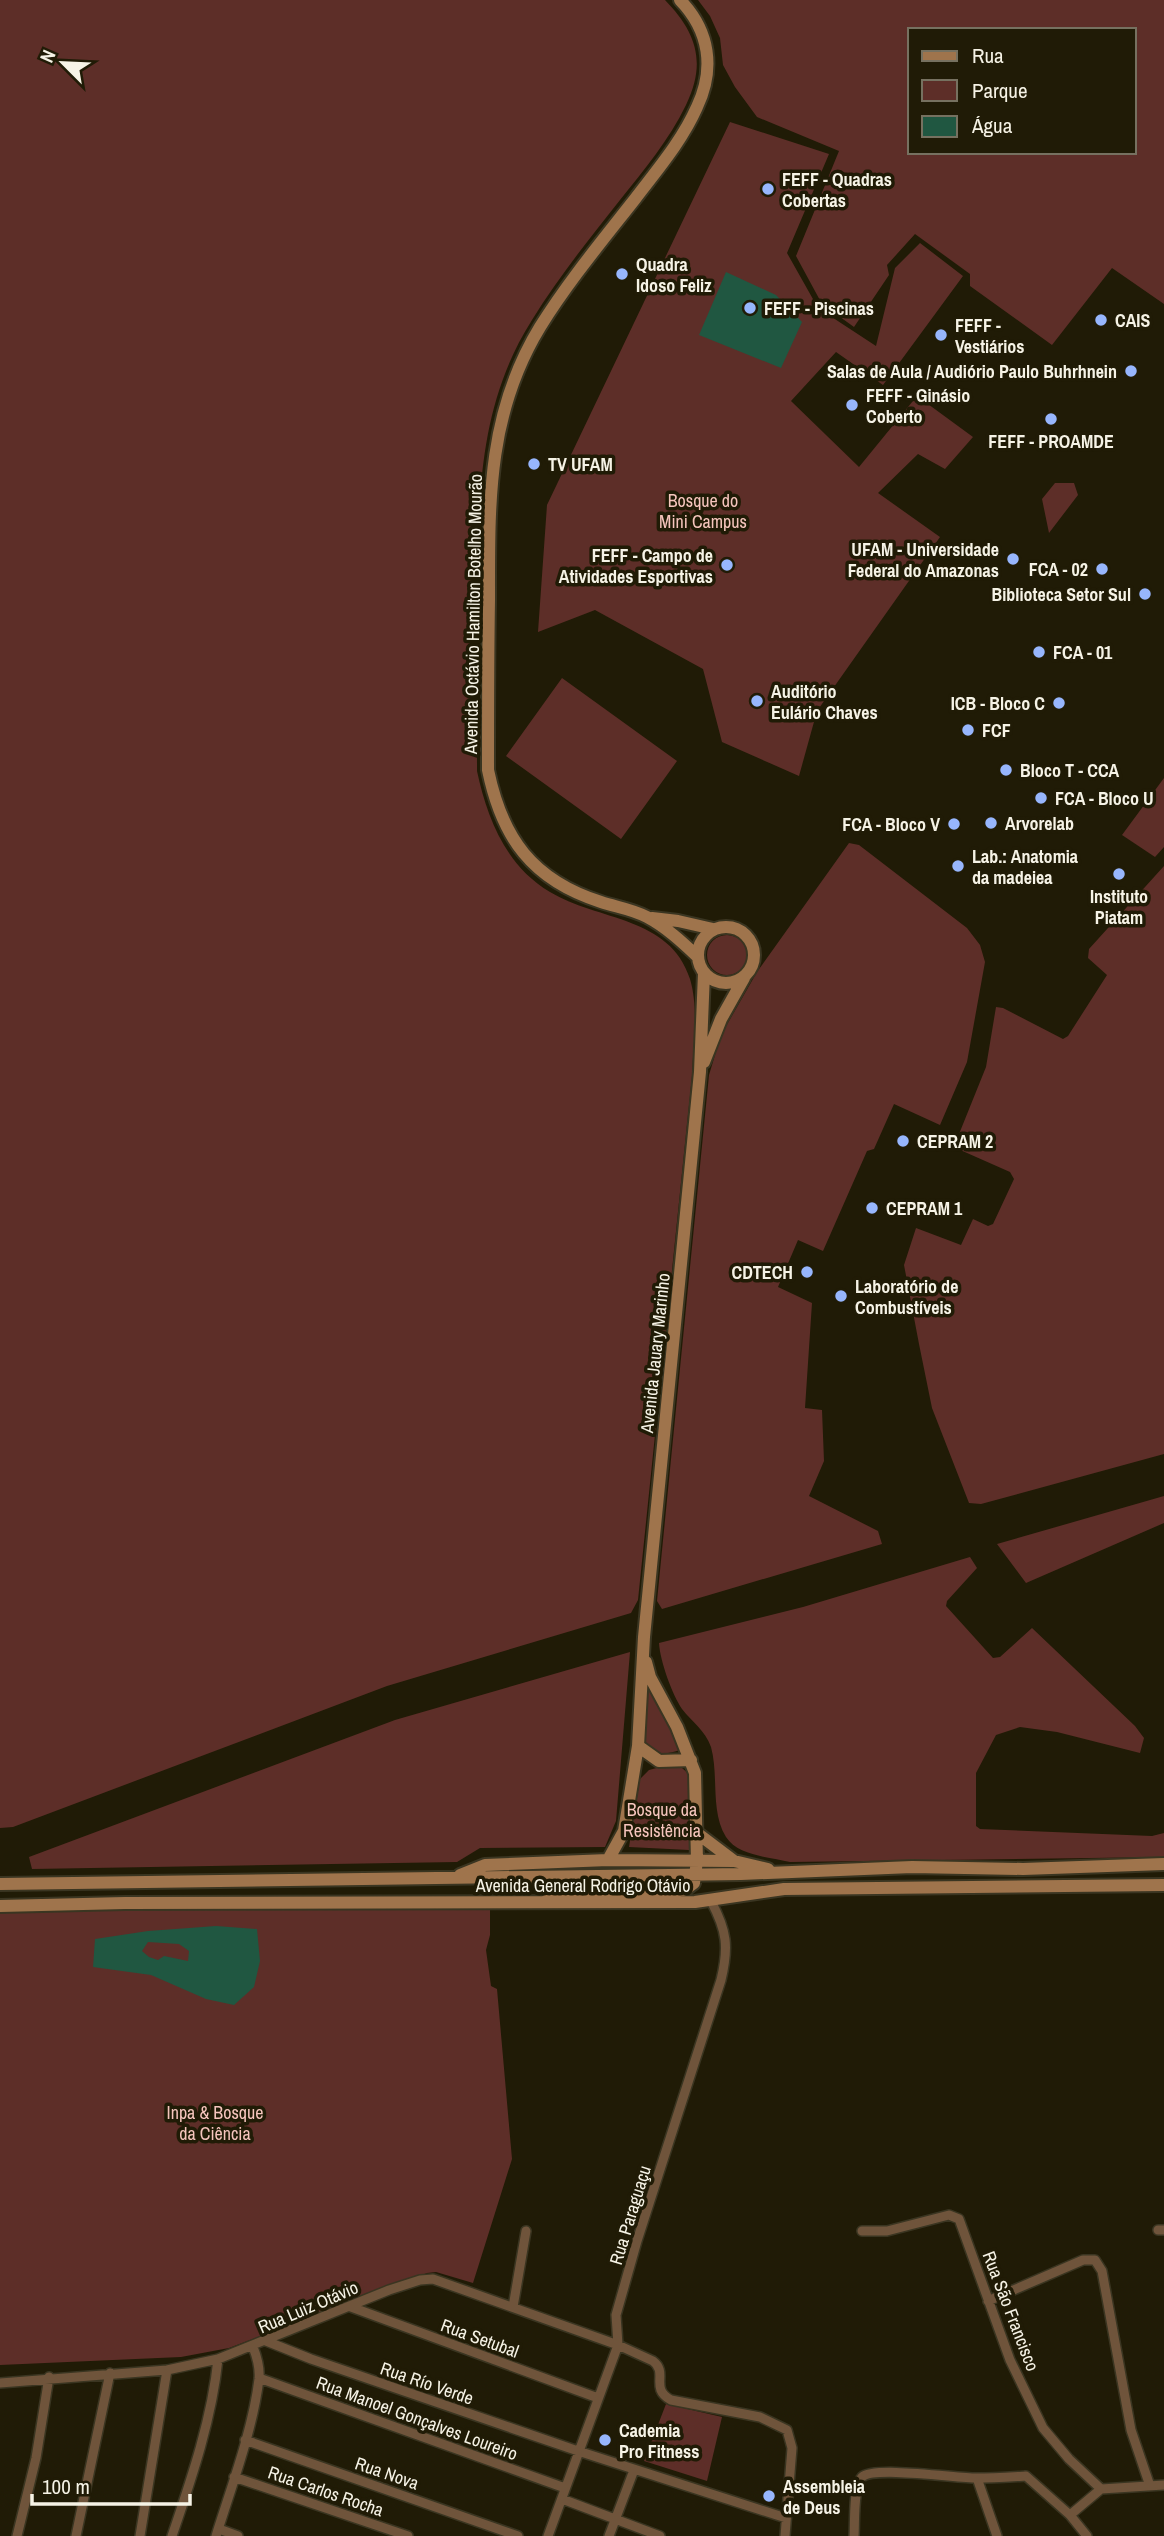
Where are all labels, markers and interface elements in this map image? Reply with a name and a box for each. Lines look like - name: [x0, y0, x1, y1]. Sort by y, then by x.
- north arrow: [28, 28, 98, 98]
- legend: [908, 28, 1136, 154]
- text: Rua: [972, 41, 1004, 70]
- text: N: [33, 46, 62, 67]
- text: Parque: [972, 76, 1028, 105]
- text: Água: [971, 111, 1013, 140]
- place label: FEFF - Quadras Cobertas: [782, 167, 892, 213]
- marker: FEFF - Quadras Cobertas: [760, 181, 776, 197]
- place label: Quadra Idoso Feliz: [636, 252, 712, 298]
- marker: Quadra Idoso Feliz: [614, 266, 630, 282]
- place label: FEFF - Piscinas: [764, 296, 874, 321]
- marker: FEFF - Piscinas: [742, 300, 758, 316]
- place label: CAIS: [1115, 308, 1150, 333]
- marker: CAIS: [1093, 312, 1109, 328]
- place label: FEFF - Vestiários: [955, 313, 1024, 359]
- marker: FEFF - Vestiários: [933, 327, 949, 343]
- place label: Salas de Aula / Audiório Paulo Buhrhnein: [827, 359, 1117, 384]
- marker: Salas de Aula / Audiório Paulo Buhrhnein: [1123, 363, 1139, 379]
- place label: FEFF - Ginásio Coberto: [866, 383, 970, 429]
- marker: FEFF - Ginásio Coberto: [844, 397, 860, 413]
- marker: FEFF - PROAMDE: [1043, 411, 1059, 427]
- place label: FEFF - PROAMDE: [988, 429, 1114, 454]
- place label: TV UFAM: [548, 452, 613, 477]
- marker: TV UFAM: [526, 456, 542, 472]
- street label: Avenida Octávio Hamilton Botelho Mourão: [458, 474, 488, 755]
- park label: Bosque do Mini Campus: [659, 488, 747, 534]
- place label: UFAM - Universidade Federal do Amazonas: [848, 537, 999, 583]
- place label: FEFF - Campo de Atividades Esportivas: [559, 543, 713, 589]
- marker: UFAM - Universidade Federal do Amazonas: [1005, 551, 1021, 567]
- marker: FEFF - Campo de Atividades Esportivas: [719, 557, 735, 573]
- place label: FCA - 02: [1029, 557, 1088, 582]
- marker: FCA - 02: [1094, 561, 1110, 577]
- place label: Biblioteca Setor Sul: [992, 582, 1131, 607]
- marker: Biblioteca Setor Sul: [1137, 586, 1153, 602]
- place label: FCA - 01: [1053, 640, 1113, 665]
- marker: FCA - 01: [1031, 644, 1047, 660]
- place label: Auditório Eulário Chaves: [771, 679, 878, 725]
- place label: ICB - Bloco C: [951, 691, 1045, 716]
- marker: Auditório Eulário Chaves: [749, 693, 765, 709]
- marker: ICB - Bloco C: [1051, 695, 1067, 711]
- place label: FCF: [982, 718, 1011, 743]
- marker: FCF: [960, 722, 976, 738]
- place label: Bloco T - CCA: [1020, 758, 1120, 783]
- marker: Bloco T - CCA: [998, 762, 1014, 778]
- place label: FCA - Bloco U: [1055, 786, 1154, 811]
- marker: FCA - Bloco U: [1033, 790, 1049, 806]
- place label: Arvorelab: [1005, 811, 1074, 836]
- place label: FCA - Bloco V: [842, 812, 940, 837]
- marker: Arvorelab: [983, 815, 999, 831]
- marker: FCA - Bloco V: [946, 816, 962, 832]
- place label: Lab.: Anatomia da madeiea: [972, 844, 1079, 890]
- marker: Lab.: Anatomia da madeiea: [950, 858, 966, 874]
- marker: Instituto Piatam: [1111, 866, 1127, 882]
- place label: Instituto Piatam: [1090, 884, 1148, 930]
- place label: CEPRAM 2: [917, 1129, 993, 1154]
- marker: CEPRAM 2: [895, 1133, 911, 1149]
- place label: CEPRAM 1: [886, 1196, 963, 1221]
- marker: CEPRAM 1: [864, 1200, 880, 1216]
- place label: CDTECH: [732, 1260, 793, 1285]
- marker: CDTECH: [799, 1264, 815, 1280]
- street label: Avenida Jauary Marinho: [634, 1272, 676, 1435]
- place label: Laboratório de Combustíveis: [855, 1274, 958, 1320]
- marker: Laboratório de Combustíveis: [833, 1288, 849, 1304]
- park label: Bosque da Resistência: [623, 1797, 701, 1843]
- street label: Avenida General Rodrigo Otávio: [475, 1873, 690, 1898]
- park label: Inpa & Bosque da Ciência: [167, 2100, 263, 2146]
- street label: Rua Paraguaçu: [603, 2162, 657, 2268]
- street label: Rua São Francisco: [977, 2248, 1045, 2374]
- street label: Rua Luiz Otávio: [254, 2275, 362, 2339]
- street label: Rua Setubal: [438, 2312, 522, 2364]
- street label: Rua Río Verde: [377, 2355, 477, 2411]
- street label: Rua Manoel Gonçalves Loureiro: [313, 2370, 521, 2466]
- place label: Cademia Pro Fitness: [619, 2418, 699, 2464]
- marker: Cademia Pro Fitness: [597, 2432, 613, 2448]
- street label: Rua Nova: [352, 2450, 422, 2496]
- street label: Rua Carlos Rocha: [265, 2460, 387, 2522]
- scale bar: [32, 2462, 189, 2506]
- text: 100 m: [42, 2472, 90, 2501]
- place label: Assembleia de Deus: [783, 2474, 866, 2520]
- marker: Assembleia de Deus: [761, 2488, 777, 2504]

